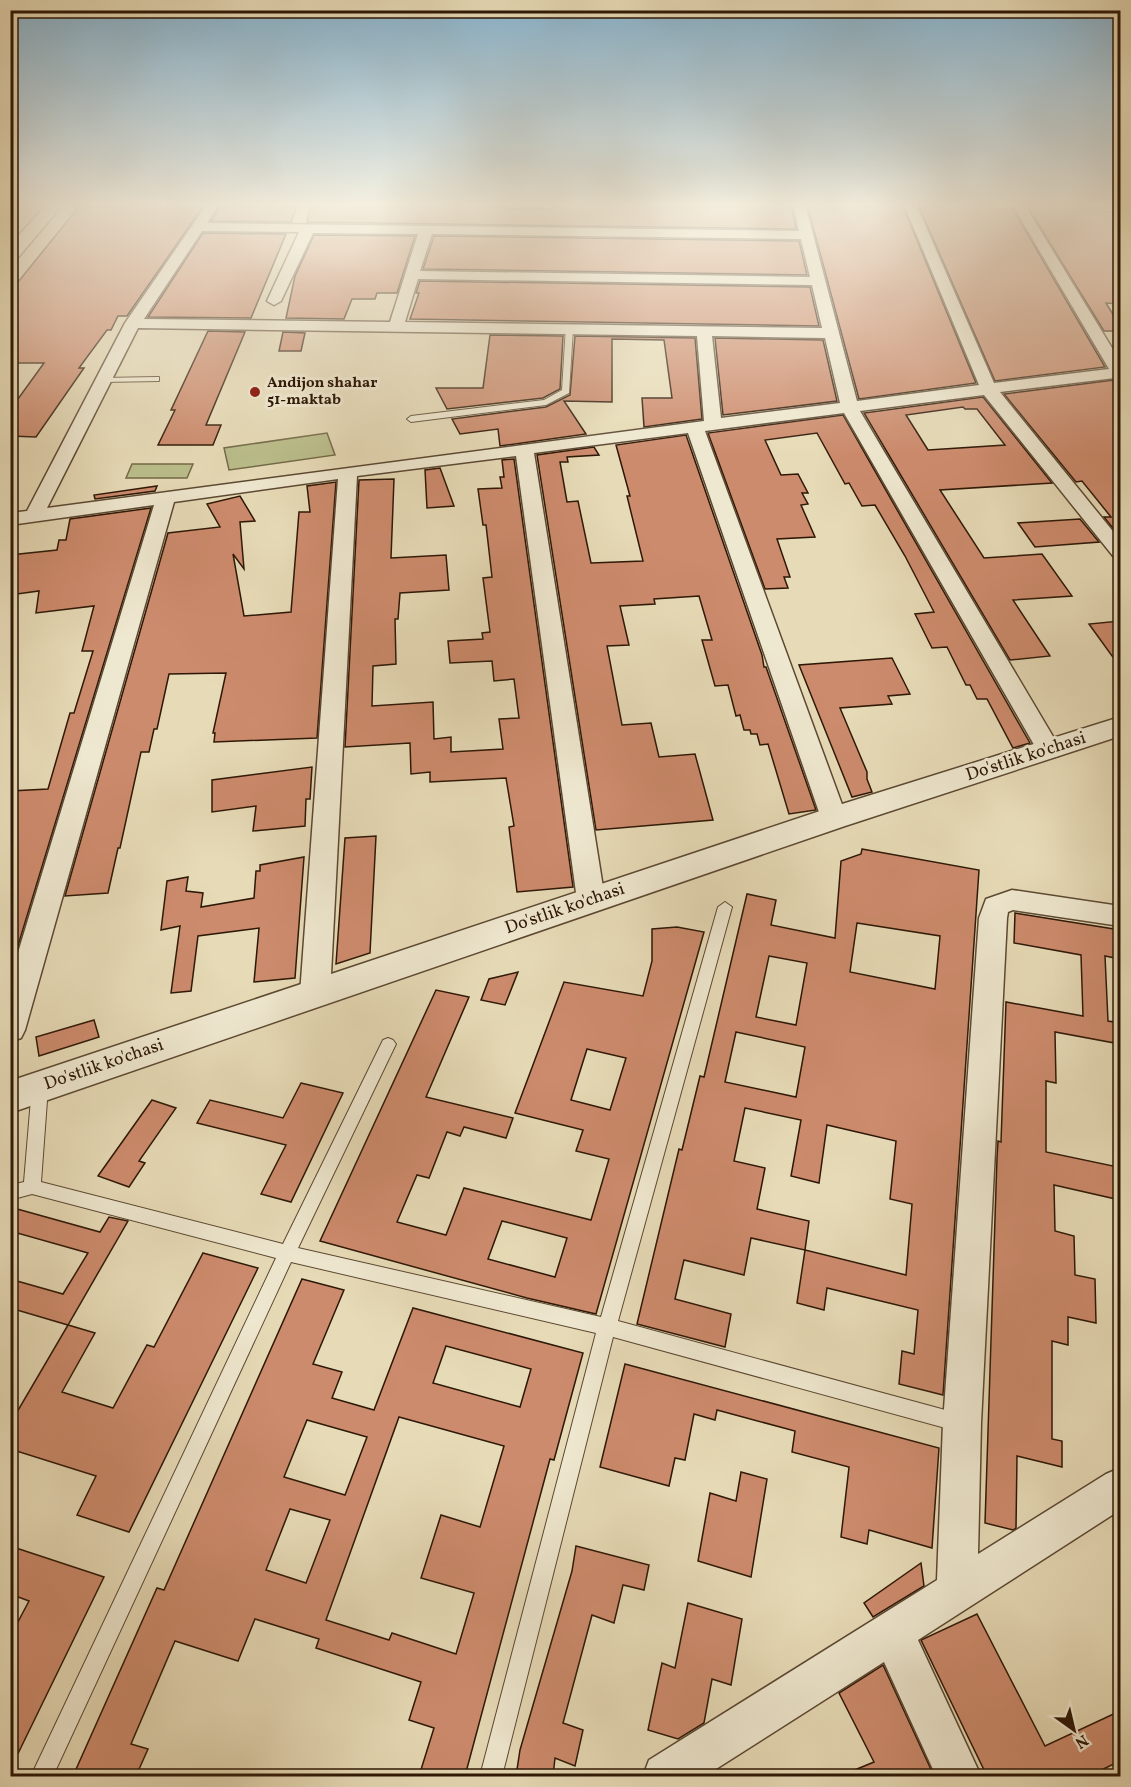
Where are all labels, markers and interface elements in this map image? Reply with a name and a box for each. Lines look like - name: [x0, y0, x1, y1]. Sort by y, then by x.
- place label: Andijon shahar 51-maktab: [267, 373, 377, 411]
- marker: Andijon shahar 51-maktab: [248, 385, 262, 399]
- street label: Do'stlik ko'chasi: [963, 726, 1089, 788]
- street label: Do'stlik ko'chasi: [502, 877, 628, 941]
- street label: Do'stlik ko'chasi: [41, 1033, 167, 1097]
- north arrow: [1044, 1700, 1104, 1760]
- text: N: [1070, 1728, 1092, 1753]

